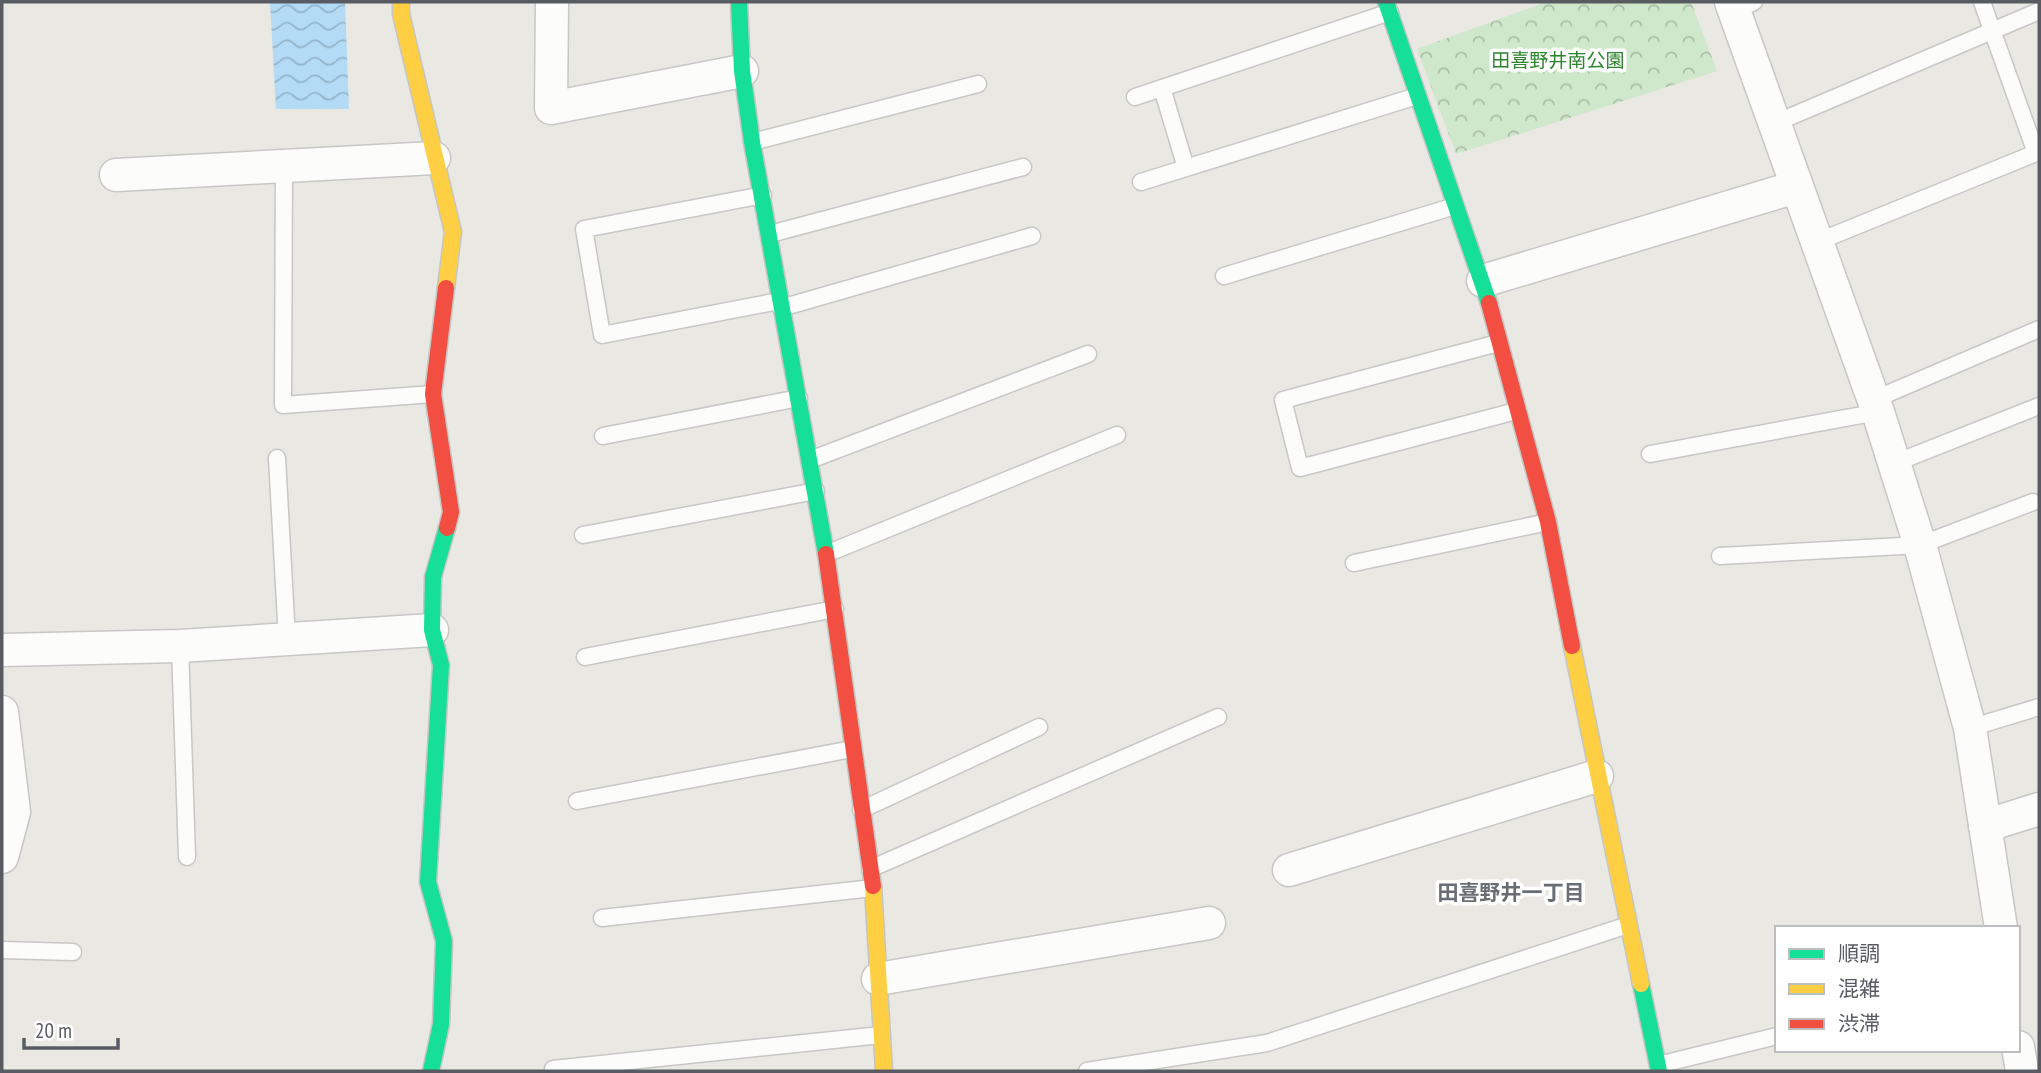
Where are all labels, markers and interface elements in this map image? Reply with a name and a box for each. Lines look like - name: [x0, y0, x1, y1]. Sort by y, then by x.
- park label: 田喜野井南公園: [1491, 48, 1625, 72]
- district label: 田喜野井一丁目: [1438, 879, 1585, 906]
- legend: [1775, 926, 2020, 1052]
- text: 順調: [1838, 940, 1880, 967]
- text: 混雑: [1838, 975, 1880, 1002]
- scale bar: [24, 1006, 119, 1050]
- text: 渋滞: [1838, 1010, 1880, 1037]
- text: 20 m: [35, 1017, 72, 1044]

